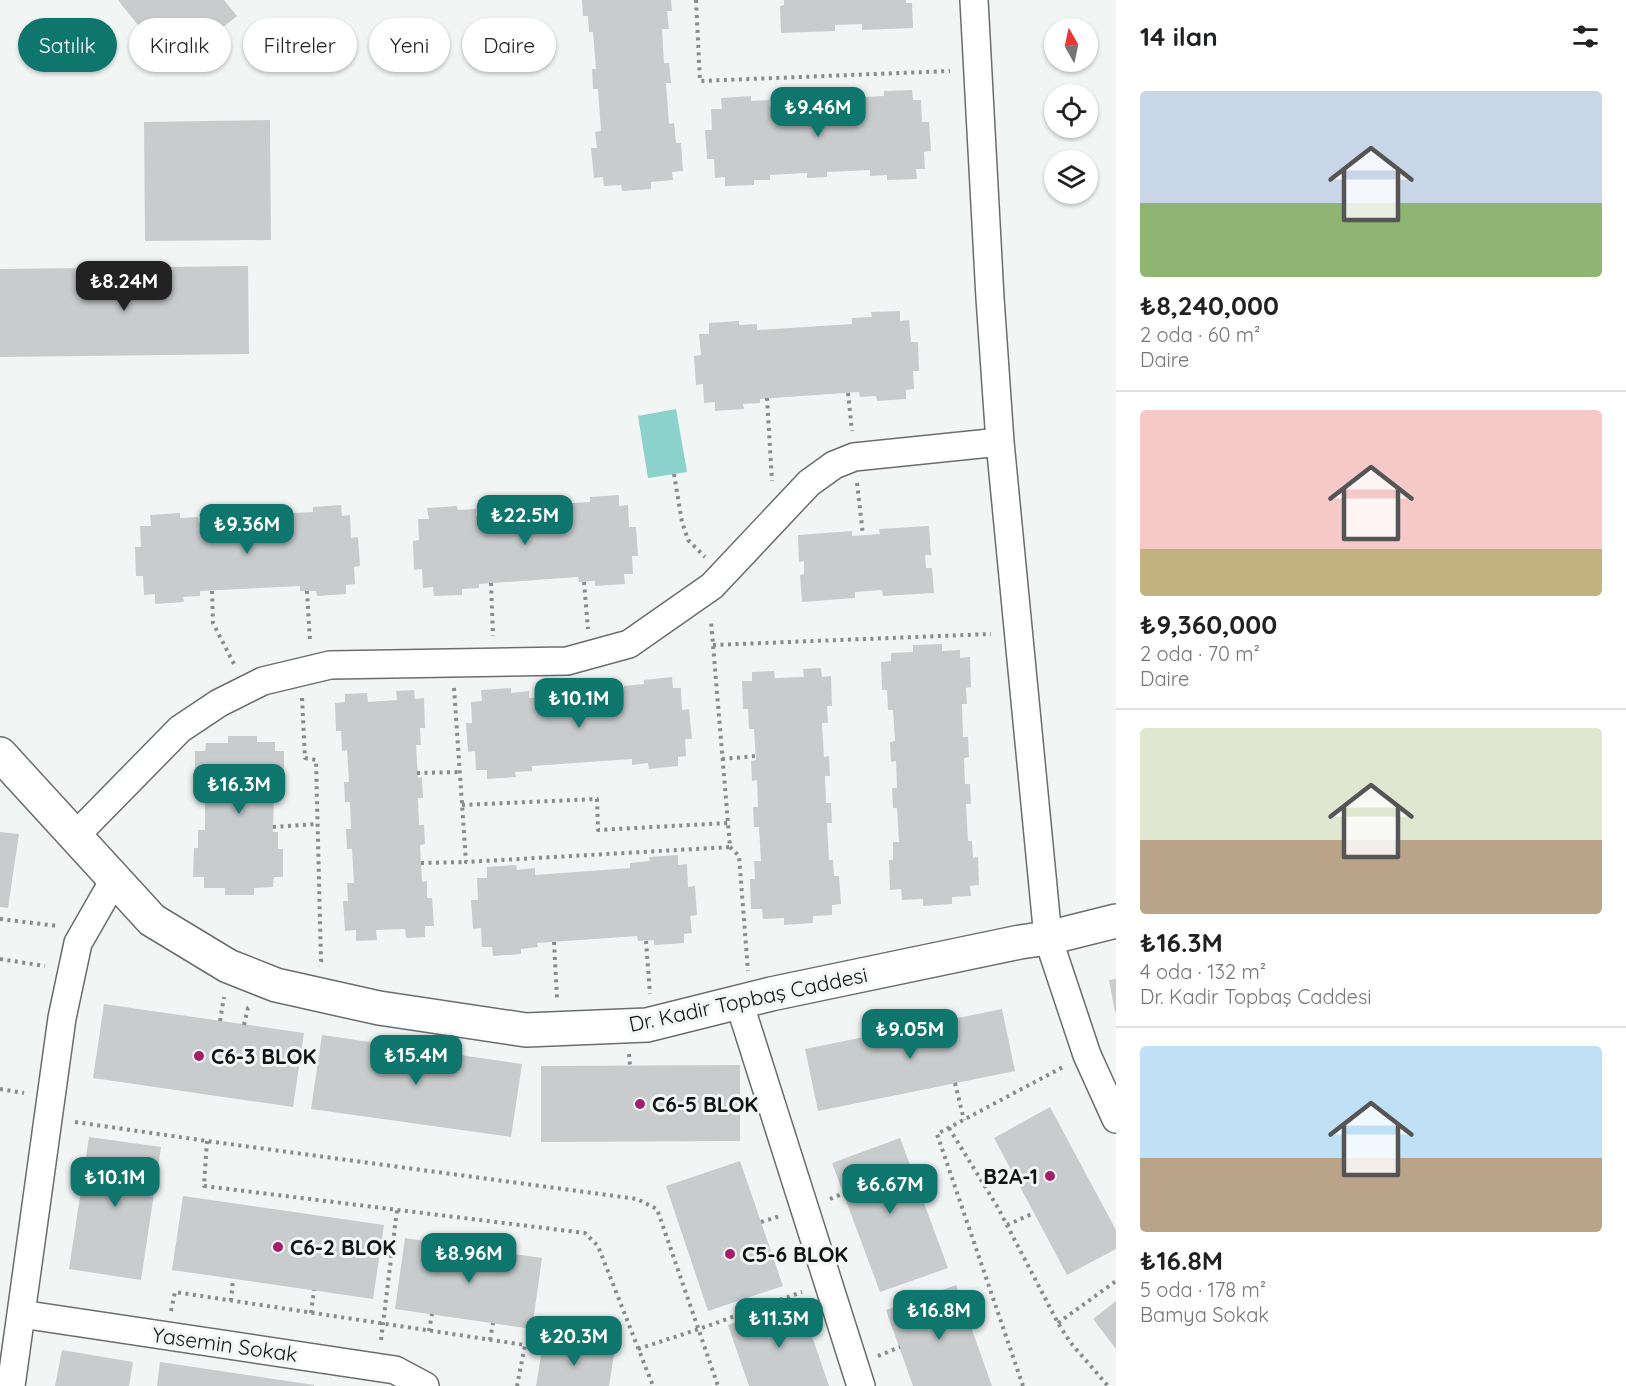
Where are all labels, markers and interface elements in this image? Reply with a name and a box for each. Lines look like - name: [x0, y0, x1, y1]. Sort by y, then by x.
- chip: Satılık: [18, 18, 117, 72]
- chip: Kiralık: [129, 18, 231, 72]
- chip: Filtreler: [243, 18, 357, 72]
- chip: Yeni: [369, 18, 450, 72]
- chip: Daire: [462, 18, 556, 72]
- north arrow: [1044, 18, 1098, 72]
- map controls: [1044, 18, 1098, 204]
- text: 14 ilan: [1140, 20, 1218, 53]
- icon: filters: [1569, 20, 1602, 53]
- button: locate: [1044, 84, 1098, 138]
- pin: ₺9.46M: [769, 87, 867, 138]
- text: ₺9.46M: [785, 94, 851, 119]
- icon: home: [1317, 130, 1425, 238]
- button: layers: [1044, 150, 1098, 204]
- pin: ₺8.24M: [75, 261, 173, 312]
- text: ₺8.24M: [90, 268, 158, 293]
- text: ₺8,240,000: [1140, 289, 1279, 322]
- text: 2 oda · 60 m²: [1140, 322, 1260, 347]
- text: Daire: [1140, 347, 1189, 372]
- icon: home: [1317, 449, 1425, 557]
- pin: ₺22.5M: [476, 495, 574, 546]
- text: ₺22.5M: [491, 502, 559, 527]
- pin: ₺9.36M: [198, 504, 296, 555]
- text: ₺9.36M: [214, 511, 280, 536]
- text: ₺9,360,000: [1140, 608, 1277, 641]
- text: 2 oda · 70 m²: [1140, 641, 1260, 666]
- text: Daire: [1140, 666, 1189, 691]
- pin: ₺10.1M: [530, 678, 628, 729]
- text: ₺10.1M: [549, 685, 609, 710]
- pin: ₺16.3M: [190, 764, 288, 815]
- icon: home: [1317, 767, 1425, 875]
- text: ₺16.3M: [207, 771, 271, 796]
- text: ₺16.3M: [1140, 926, 1223, 959]
- text: 4 oda · 132 m²: [1140, 959, 1266, 984]
- street label: Dr. Kadir Topbaş Caddesi: [626, 961, 870, 1037]
- text: Dr. Kadir Topbaş Caddesi: [1140, 984, 1372, 1009]
- pin: ₺9.05M: [861, 1009, 959, 1060]
- text: ₺9.05M: [876, 1016, 944, 1041]
- pin: ₺15.4M: [367, 1035, 465, 1086]
- text: ₺15.4M: [384, 1042, 448, 1067]
- place label: C6-3 BLOK: [211, 1043, 317, 1069]
- marker: C6-3 BLOK: [192, 1049, 206, 1063]
- icon: home: [1317, 1085, 1425, 1193]
- place label: C6-5 BLOK: [652, 1091, 758, 1117]
- marker: C6-5 BLOK: [633, 1097, 647, 1111]
- pin: ₺10.1M: [66, 1157, 164, 1208]
- place label: B2A-1: [983, 1163, 1038, 1189]
- text: ₺10.1M: [85, 1164, 145, 1189]
- pin: ₺6.67M: [841, 1164, 939, 1215]
- marker: B2A-1: [1043, 1169, 1057, 1183]
- text: ₺6.67M: [856, 1171, 924, 1196]
- pin: ₺8.96M: [420, 1233, 518, 1284]
- place label: C6-2 BLOK: [290, 1234, 396, 1260]
- marker: C6-2 BLOK: [271, 1240, 285, 1254]
- text: ₺8.96M: [435, 1240, 503, 1265]
- place label: C5-6 BLOK: [742, 1241, 848, 1267]
- text: ₺16.8M: [1140, 1244, 1223, 1277]
- marker: C5-6 BLOK: [723, 1247, 737, 1261]
- text: 5 oda · 178 m²: [1140, 1277, 1266, 1302]
- pin: ₺16.8M: [890, 1290, 988, 1341]
- text: ₺16.8M: [907, 1297, 971, 1322]
- pin: ₺11.3M: [730, 1298, 828, 1349]
- text: Bamya Sokak: [1140, 1302, 1269, 1327]
- text: ₺11.3M: [749, 1305, 809, 1330]
- pin: ₺20.3M: [525, 1316, 623, 1367]
- street label: Yasemin Sokak: [151, 1321, 299, 1367]
- text: ₺20.3M: [540, 1323, 608, 1348]

